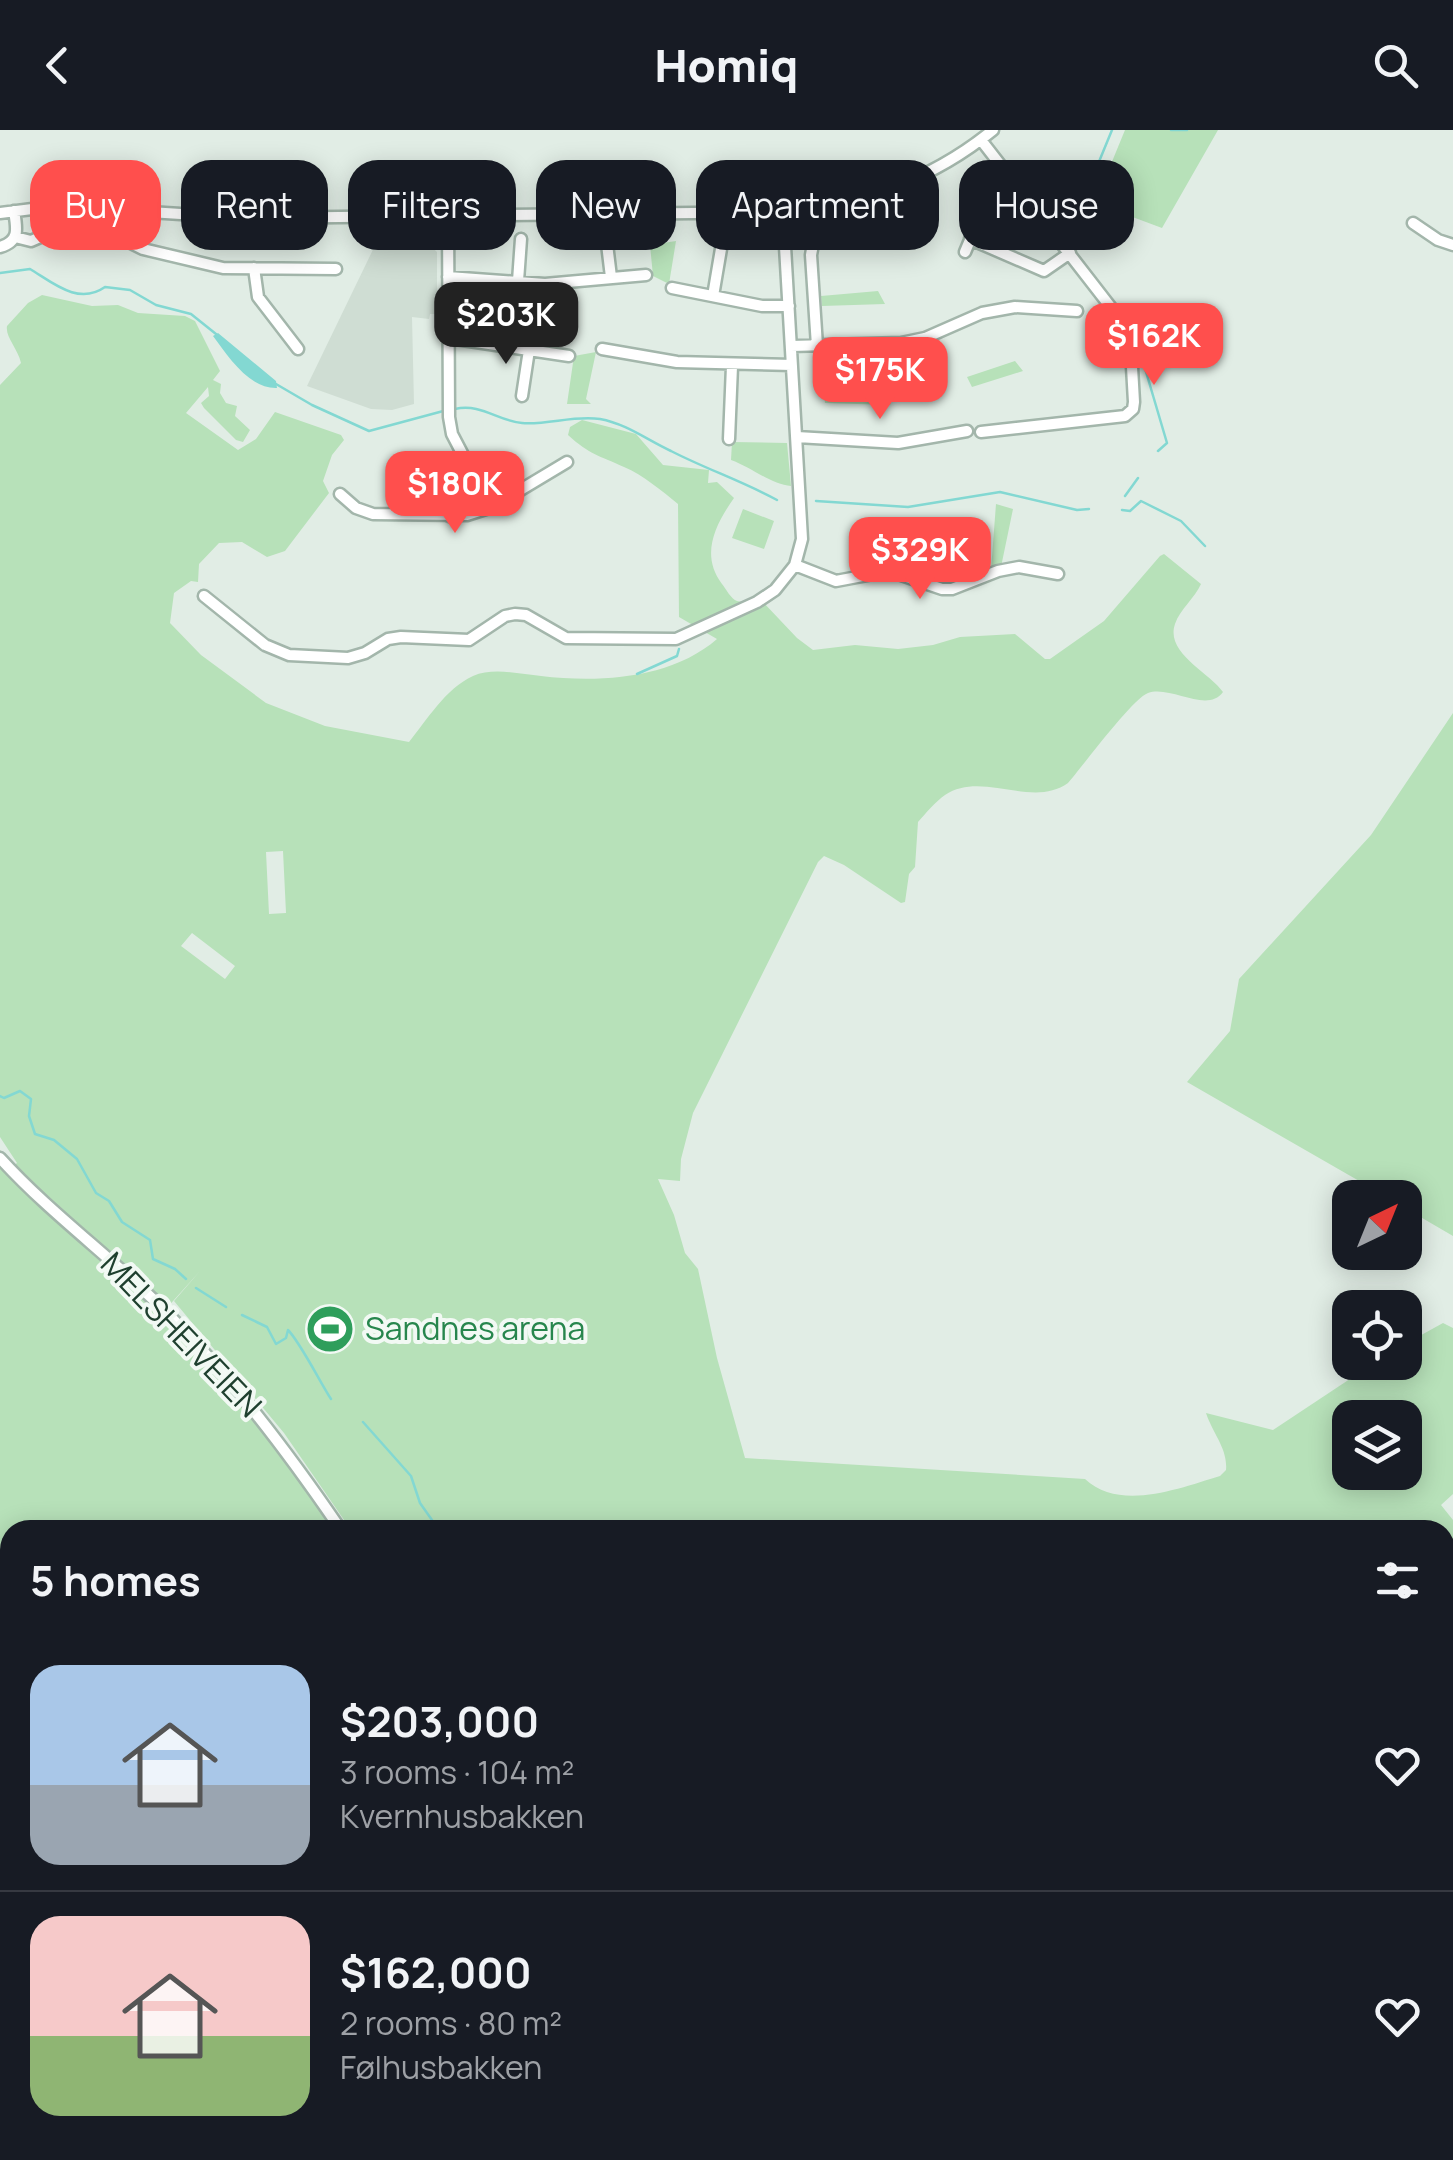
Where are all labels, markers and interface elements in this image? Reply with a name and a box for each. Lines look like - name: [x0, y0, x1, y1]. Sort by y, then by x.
- text: Homiq: [655, 34, 798, 96]
- icon: back: [30, 38, 85, 93]
- icon: search: [1368, 38, 1423, 93]
- chip: Buy: [30, 160, 161, 250]
- chip: Rent: [181, 160, 328, 250]
- chip: Filters: [348, 160, 516, 250]
- chip: New: [536, 160, 676, 250]
- chip: Apartment: [696, 160, 939, 250]
- chip: House: [959, 160, 1134, 250]
- pin: $203K: [436, 282, 576, 367]
- text: $203K: [456, 292, 556, 336]
- pin: $162K: [1084, 303, 1224, 388]
- text: $162K: [1107, 313, 1201, 357]
- pin: $175K: [810, 337, 950, 422]
- text: $175K: [835, 347, 925, 391]
- pin: $180K: [385, 451, 525, 536]
- text: $180K: [407, 461, 503, 505]
- pin: $329K: [850, 517, 990, 602]
- text: $329K: [871, 527, 969, 571]
- north arrow: [1332, 1180, 1422, 1270]
- map controls: [1332, 1180, 1422, 1490]
- street label: MELSHEIVEIEN: [92, 1242, 272, 1427]
- button: locate: [1332, 1290, 1422, 1380]
- sports icon: Sandnes arena: [304, 1303, 356, 1355]
- place label: Sandnes arena: [365, 1306, 585, 1350]
- button: layers: [1332, 1400, 1422, 1490]
- text: 5 homes: [30, 1551, 201, 1609]
- icon: filters: [1370, 1553, 1425, 1608]
- text: $203,000: [340, 1692, 539, 1750]
- icon: home: [110, 1705, 230, 1825]
- icon: heart: [1370, 1738, 1425, 1793]
- text: 3 rooms · 104 m²: [340, 1750, 574, 1794]
- text: Kvernhusbakken: [340, 1794, 584, 1838]
- text: $162,000: [340, 1943, 532, 2001]
- icon: home: [110, 1956, 230, 2076]
- icon: heart: [1370, 1989, 1425, 2044]
- text: 2 rooms · 80 m²: [340, 2001, 562, 2045]
- text: Følhusbakken: [340, 2045, 542, 2089]

